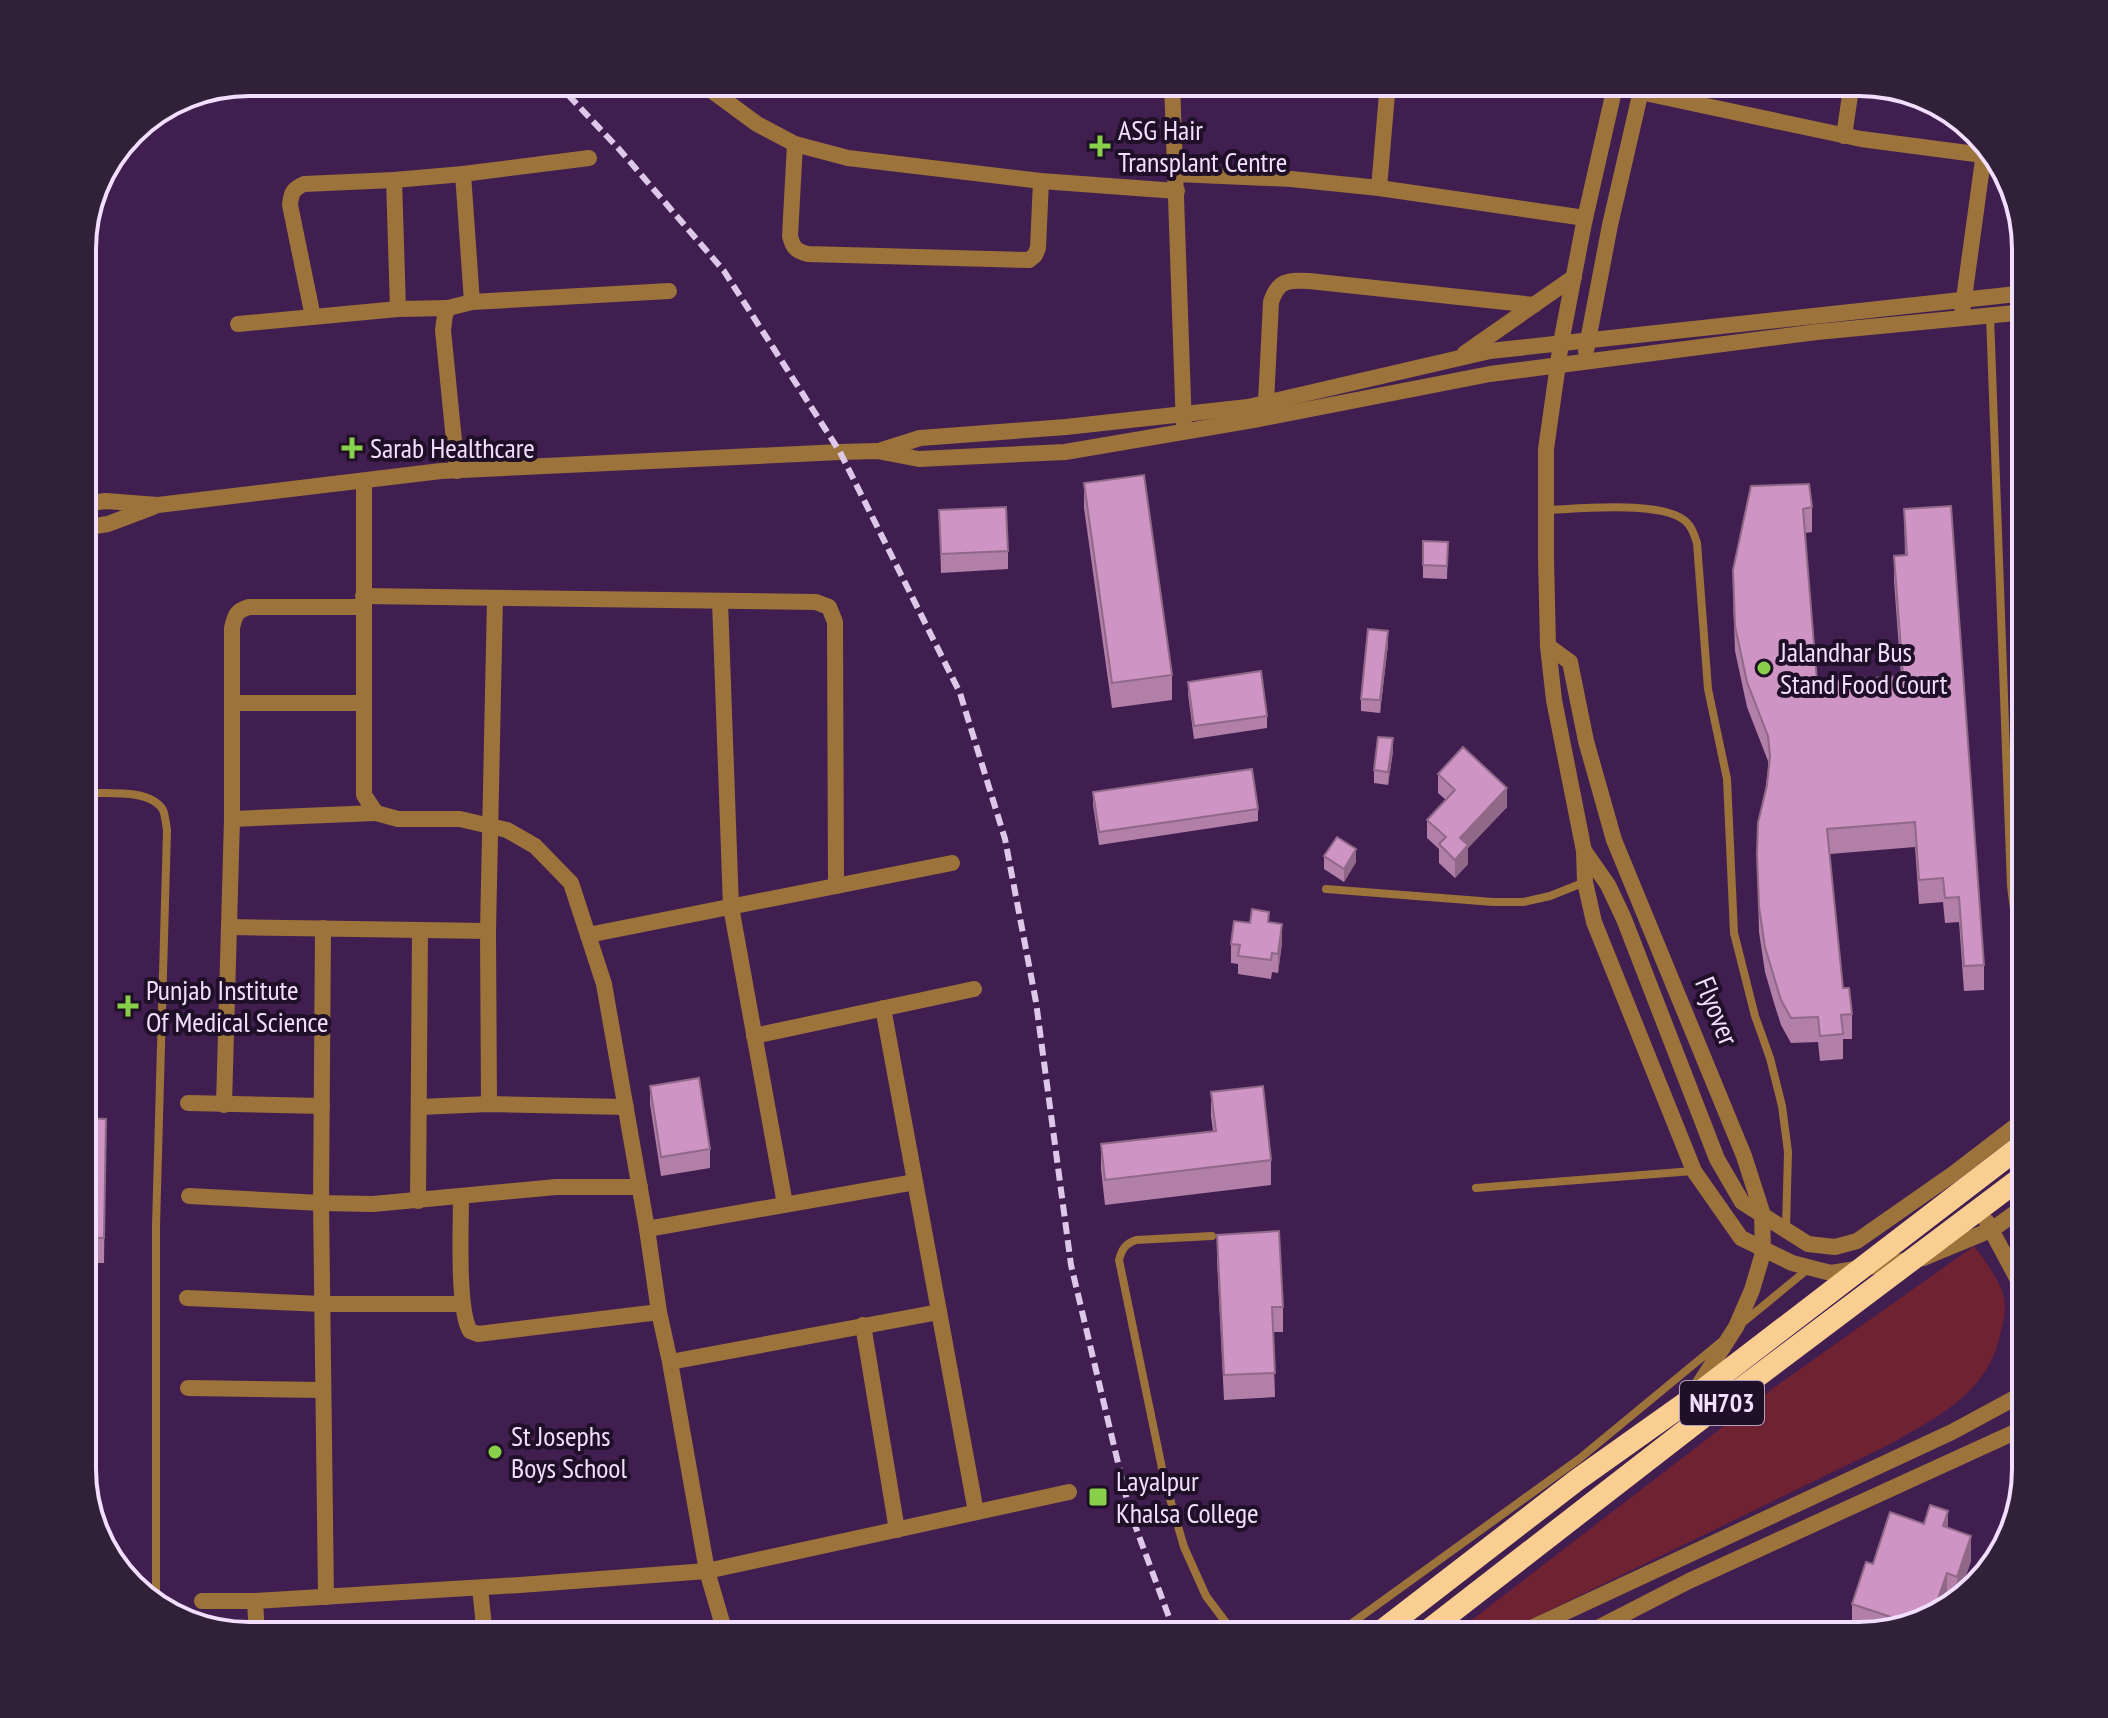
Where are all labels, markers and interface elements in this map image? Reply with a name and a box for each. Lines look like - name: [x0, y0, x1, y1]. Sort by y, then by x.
- place label: ASG Hair Transplant Centre: [1118, 111, 1287, 180]
- marker: ASG Hair Transplant Centre: [1089, 135, 1111, 157]
- place label: Sarab Healthcare: [370, 429, 535, 466]
- marker: Sarab Healthcare: [341, 437, 363, 459]
- place label: Jalandhar Bus Stand Food Court: [1779, 633, 1948, 702]
- marker: Jalandhar Bus Stand Food Court: [1755, 659, 1773, 677]
- place label: Punjab Institute Of Medical Science: [146, 971, 329, 1040]
- street label: Flyover: [1687, 971, 1748, 1051]
- marker: Punjab Institute Of Medical Science: [117, 995, 139, 1017]
- road number: NH703: [1680, 1381, 1764, 1425]
- place label: St Josephs Boys School: [511, 1417, 627, 1486]
- marker: St Josephs Boys School: [486, 1443, 504, 1461]
- place label: Layalpur Khalsa College: [1116, 1462, 1259, 1531]
- marker: Layalpur Khalsa College: [1087, 1486, 1109, 1508]

